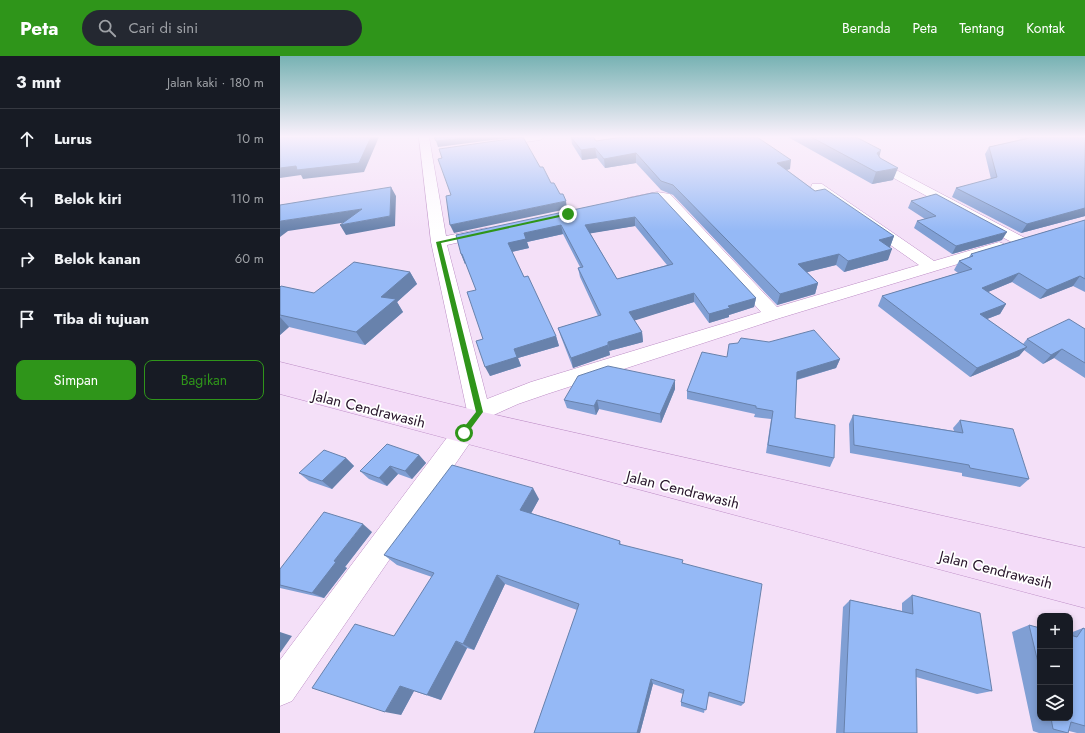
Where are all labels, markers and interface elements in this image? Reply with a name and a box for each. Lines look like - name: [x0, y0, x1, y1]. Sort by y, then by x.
- search box: [82, 10, 362, 46]
- text: Peta: [20, 15, 58, 42]
- icon: search: [96, 17, 118, 39]
- text: Cari di sini: [128, 17, 198, 39]
- text: Beranda: [842, 18, 891, 38]
- text: Peta: [913, 18, 937, 38]
- text: Tentang: [959, 18, 1004, 38]
- text: Kontak: [1026, 18, 1065, 38]
- text: 3 mnt: [16, 70, 61, 94]
- text: Jalan kaki · 180 m: [167, 73, 264, 92]
- icon: ahead: [16, 128, 38, 150]
- text: Lurus: [54, 128, 92, 150]
- text: 10 m: [236, 129, 264, 148]
- icon: left: [16, 188, 38, 210]
- text: Belok kiri: [54, 188, 122, 210]
- text: 110 m: [230, 189, 264, 208]
- route end: [559, 205, 577, 223]
- icon: right: [16, 248, 38, 270]
- text: Belok kanan: [54, 248, 141, 270]
- text: 60 m: [235, 249, 264, 268]
- icon: arrive: [16, 308, 38, 330]
- text: Tiba di tujuan: [54, 308, 149, 330]
- button: Simpan: [16, 360, 136, 400]
- button: Bagikan: [144, 360, 264, 400]
- street label: Jalan Cendrawasih: [308, 384, 428, 434]
- route start: [455, 424, 473, 442]
- street label: Jalan Cendrawasih: [622, 465, 742, 515]
- street label: Jalan Cendrawasih: [935, 545, 1055, 595]
- map controls: [1037, 613, 1073, 721]
- button: +: [1037, 613, 1073, 649]
- button: −: [1037, 649, 1073, 685]
- button: layers: [1037, 685, 1073, 721]

